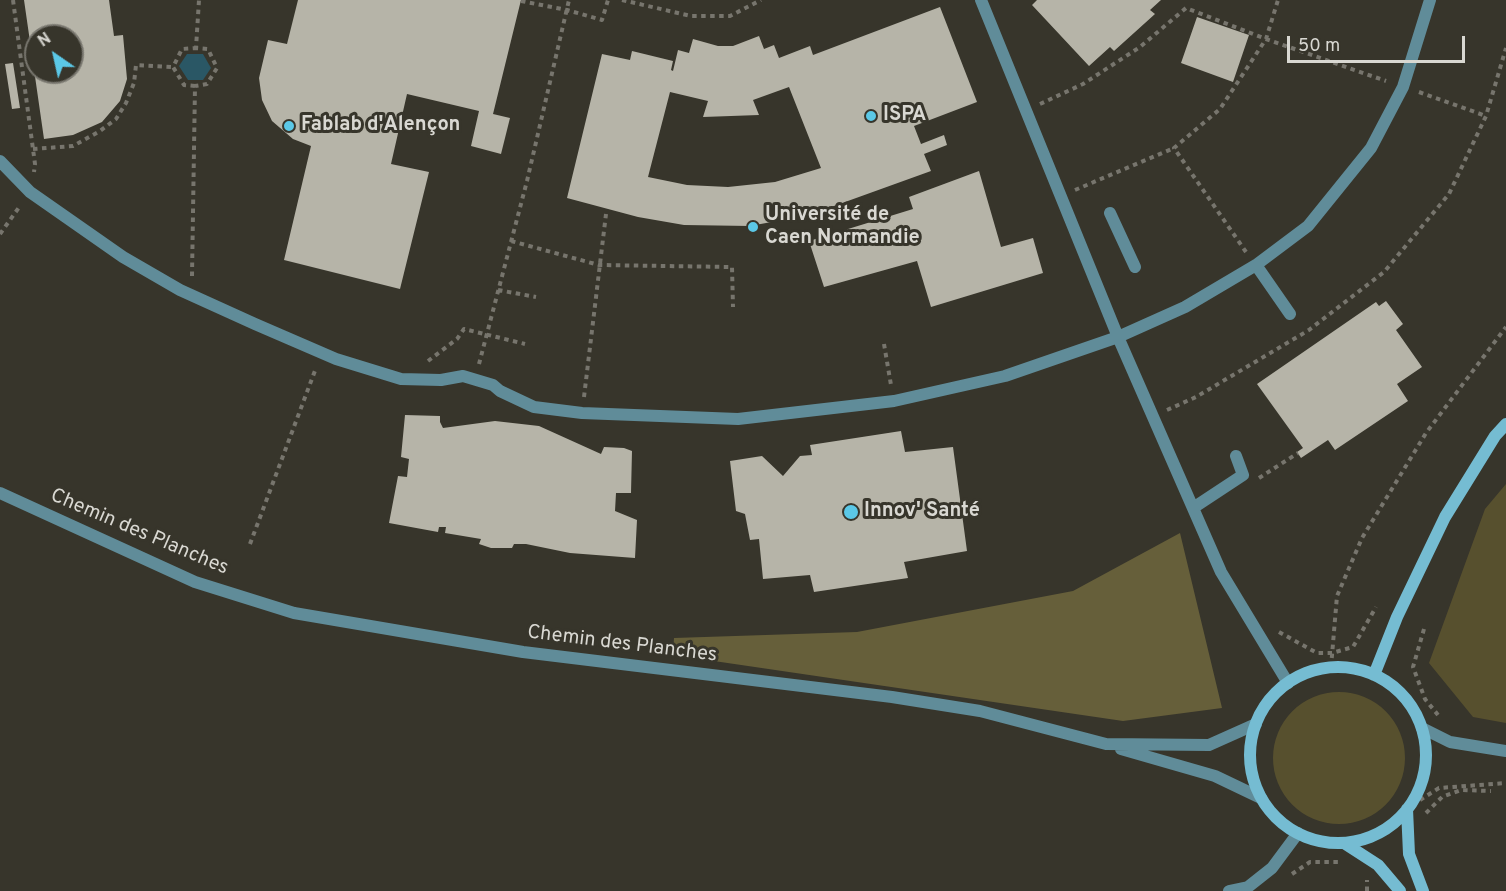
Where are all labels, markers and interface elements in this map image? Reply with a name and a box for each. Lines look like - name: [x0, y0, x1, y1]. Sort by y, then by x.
- north arrow: [24, 24, 84, 84]
- scale bar: [1290, 24, 1468, 62]
- text: N: [35, 29, 55, 52]
- text: 50 m: [1298, 35, 1340, 58]
- place label: ISPA: [883, 104, 926, 128]
- marker: ISPA: [864, 109, 878, 123]
- place label: Fablab d'Alençon: [301, 114, 460, 138]
- marker: Fablab d'Alençon: [282, 119, 296, 133]
- place label: Université de Caen Normandie: [765, 204, 920, 251]
- marker: Université de Caen Normandie: [746, 220, 760, 234]
- street label: Chemin des Planches: [46, 485, 232, 581]
- place label: Innov' Santé: [864, 500, 980, 524]
- marker: Innov' Santé: [842, 503, 860, 521]
- street label: Chemin des Planches: [526, 621, 718, 669]

